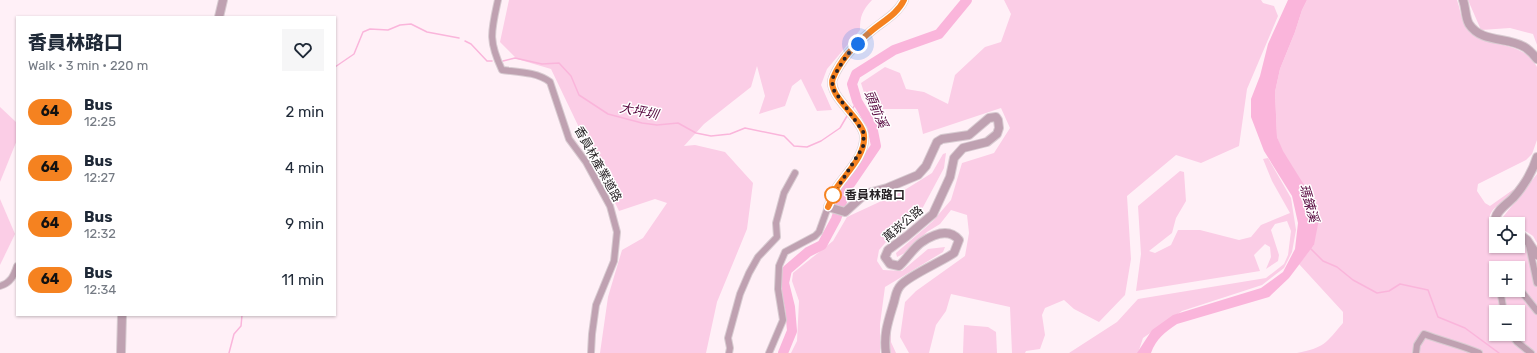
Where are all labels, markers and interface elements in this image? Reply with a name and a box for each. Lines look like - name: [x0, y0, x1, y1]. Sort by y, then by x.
- button: heart: [282, 29, 324, 71]
- text: 香員林路口: [28, 31, 123, 54]
- your location: [848, 34, 868, 54]
- text: Walk · 3 min · 220 m: [28, 58, 148, 73]
- water label: 頭前溪: [861, 88, 891, 132]
- text: Bus: [84, 96, 112, 114]
- water label: 大坪圳: [618, 100, 662, 122]
- text: 64: [41, 103, 59, 120]
- text: 2 min: [285, 103, 324, 121]
- text: 12:25: [84, 114, 116, 129]
- street label: 香員林產業道路: [572, 124, 624, 204]
- text: Bus: [84, 152, 112, 170]
- text: 64: [41, 159, 59, 176]
- text: 4 min: [285, 159, 324, 177]
- text: 12:27: [84, 170, 115, 185]
- water label: 瑪鋉溪: [1296, 182, 1322, 226]
- marker: 香員林路口: [824, 186, 842, 204]
- place label: 香員林路口: [845, 188, 905, 202]
- street label: 萬崁公路: [880, 203, 926, 245]
- text: Bus: [84, 208, 112, 226]
- text: 64: [41, 215, 59, 232]
- text: 9 min: [285, 215, 324, 233]
- map controls: [1489, 217, 1525, 341]
- button: locate: [1489, 217, 1525, 253]
- text: 12:32: [84, 226, 116, 241]
- button: +: [1489, 261, 1525, 297]
- text: Bus: [84, 264, 112, 282]
- text: 64: [41, 271, 59, 288]
- text: 11 min: [281, 271, 324, 289]
- text: 12:34: [84, 282, 116, 297]
- button: −: [1489, 305, 1525, 341]

